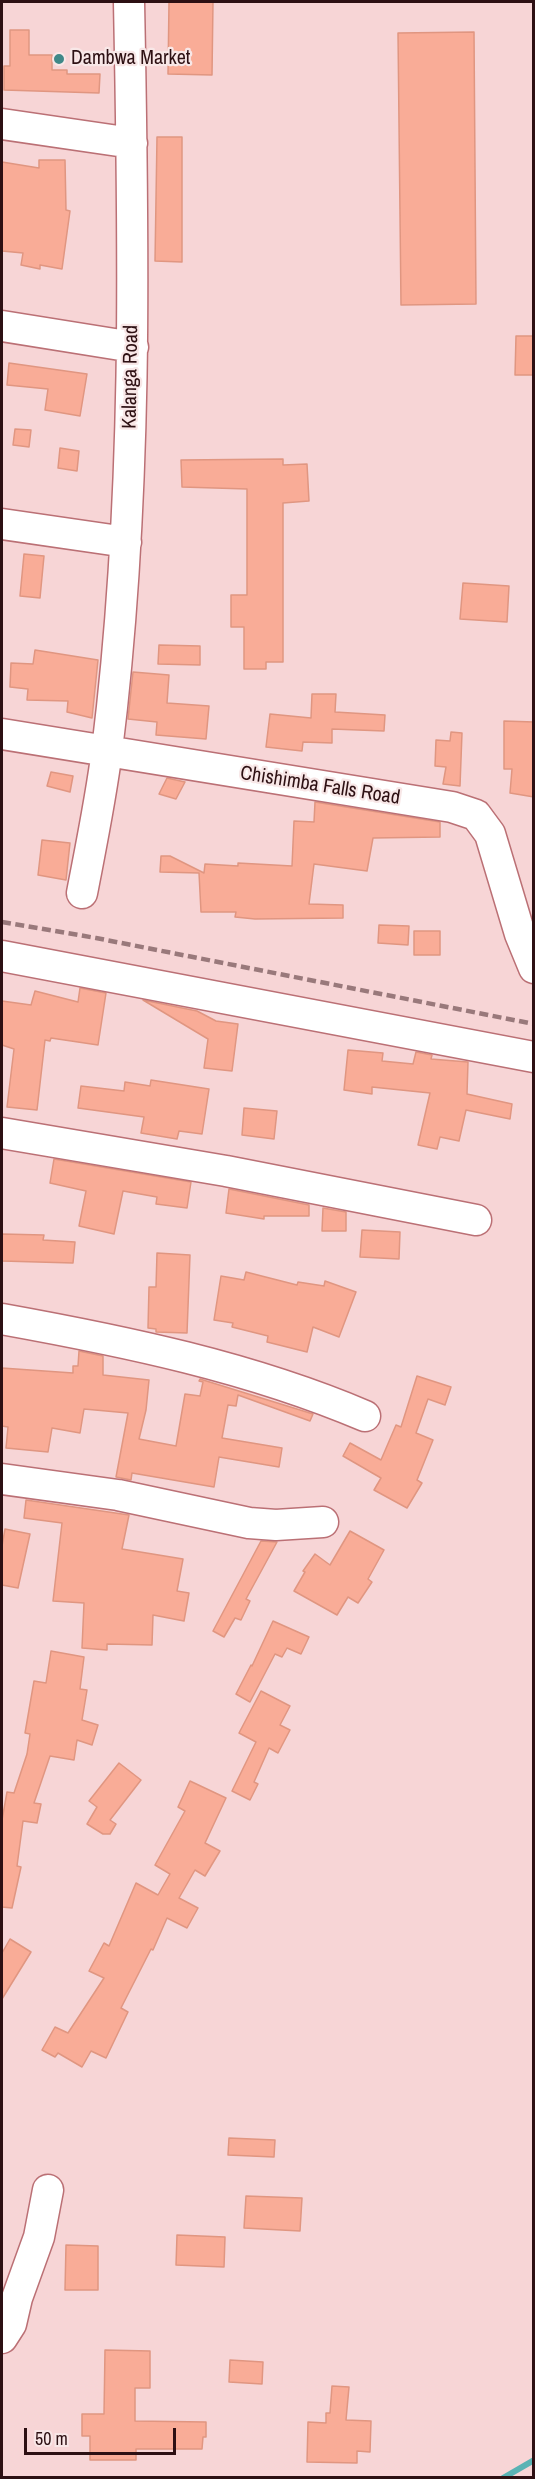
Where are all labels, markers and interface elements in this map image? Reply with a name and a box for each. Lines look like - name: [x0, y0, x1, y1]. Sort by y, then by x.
- place label: Dambwa Market: [71, 47, 190, 71]
- marker: Dambwa Market: [52, 52, 66, 66]
- street label: Kalanga Road: [118, 325, 144, 429]
- street label: Chishimba Falls Road: [238, 762, 402, 810]
- scale bar: [27, 2416, 178, 2454]
- text: 50 m: [35, 2426, 68, 2451]

